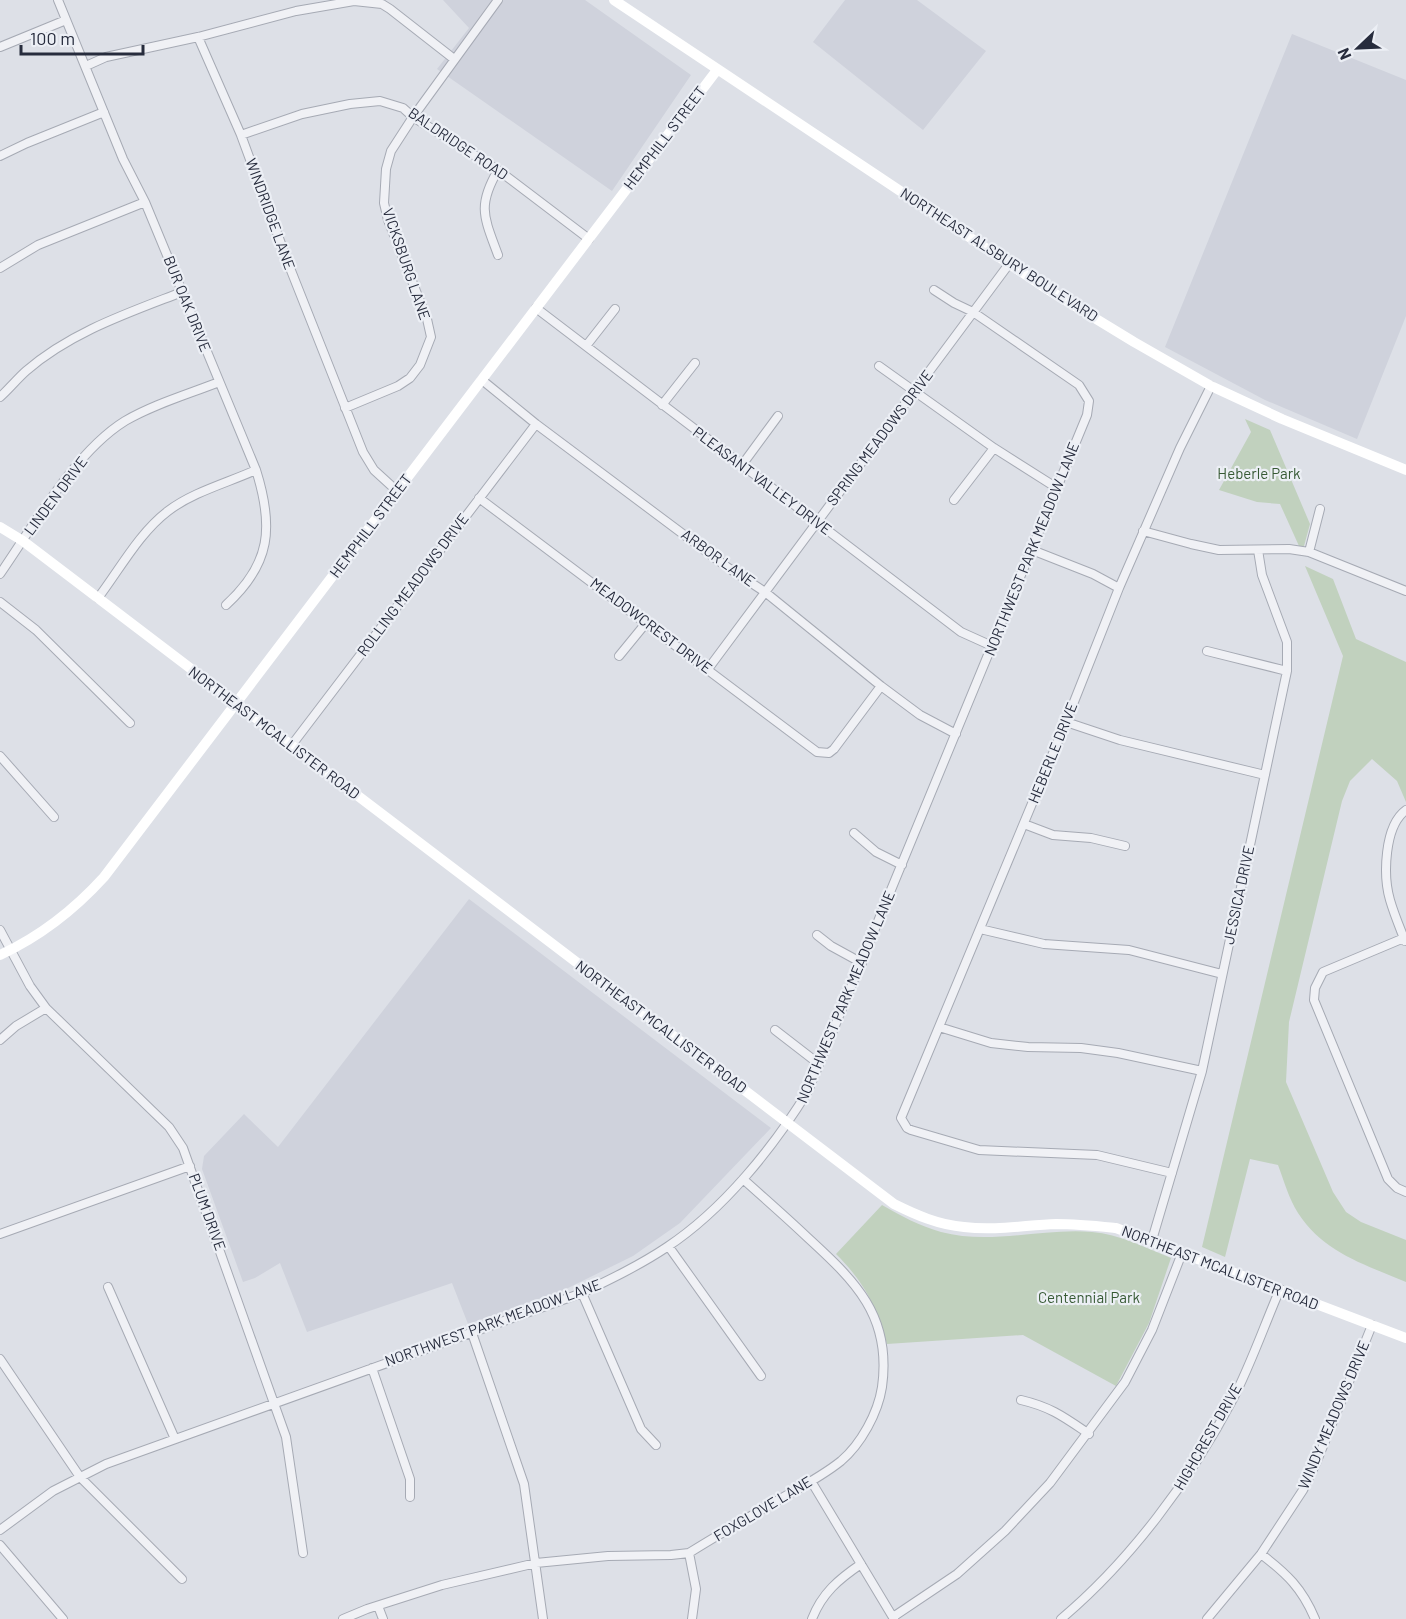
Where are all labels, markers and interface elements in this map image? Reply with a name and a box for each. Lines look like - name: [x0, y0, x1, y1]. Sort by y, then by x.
- scale bar: [21, 18, 142, 56]
- north arrow: [1328, 18, 1388, 78]
- text: 100 m: [30, 27, 75, 49]
- text: N: [1333, 45, 1355, 63]
- street label: HEMPHILL STREET: [619, 82, 709, 193]
- street label: BALDRIDGE ROAD: [405, 103, 512, 183]
- street label: WINDRIDGE LANE: [242, 156, 299, 272]
- street label: NORTHEAST ALSBURY BOULEVARD: [897, 183, 1102, 325]
- street label: VICKSBURG LANE: [379, 205, 435, 322]
- street label: BUR OAK DRIVE: [160, 253, 215, 354]
- street label: SPRING MEADOWS DRIVE: [822, 366, 936, 509]
- street label: PLEASANT VALLEY DRIVE: [690, 422, 835, 538]
- street label: NORTHWEST PARK MEADOW LANE: [980, 439, 1082, 658]
- street label: LINDEN DRIVE: [20, 453, 91, 538]
- park label: Heberle Park: [1217, 464, 1301, 482]
- street label: HEMPHILL STREET: [325, 470, 415, 581]
- street label: ROLLING MEADOWS DRIVE: [353, 510, 472, 659]
- street label: ARBOR LANE: [678, 525, 759, 590]
- street label: MEADOWCREST DRIVE: [587, 574, 716, 677]
- street label: NORTHEAST MCALLISTER ROAD: [186, 662, 364, 802]
- street label: HEBERLE DRIVE: [1024, 700, 1080, 806]
- street label: JESSICA DRIVE: [1219, 844, 1257, 946]
- street label: NORTHWEST PARK MEADOW LANE: [792, 888, 898, 1105]
- street label: NORTHEAST MCALLISTER ROAD: [573, 956, 751, 1096]
- street label: PLUM DRIVE: [186, 1171, 230, 1253]
- street label: NORTHEAST MCALLISTER ROAD: [1119, 1221, 1321, 1313]
- street label: NORTHWEST PARK MEADOW LANE: [382, 1274, 603, 1370]
- park label: Centennial Park: [1038, 1288, 1140, 1306]
- street label: WINDY MEADOWS DRIVE: [1294, 1338, 1373, 1492]
- street label: HIGHCREST DRIVE: [1169, 1380, 1245, 1493]
- street label: FOXGLOVE LANE: [710, 1472, 815, 1545]

